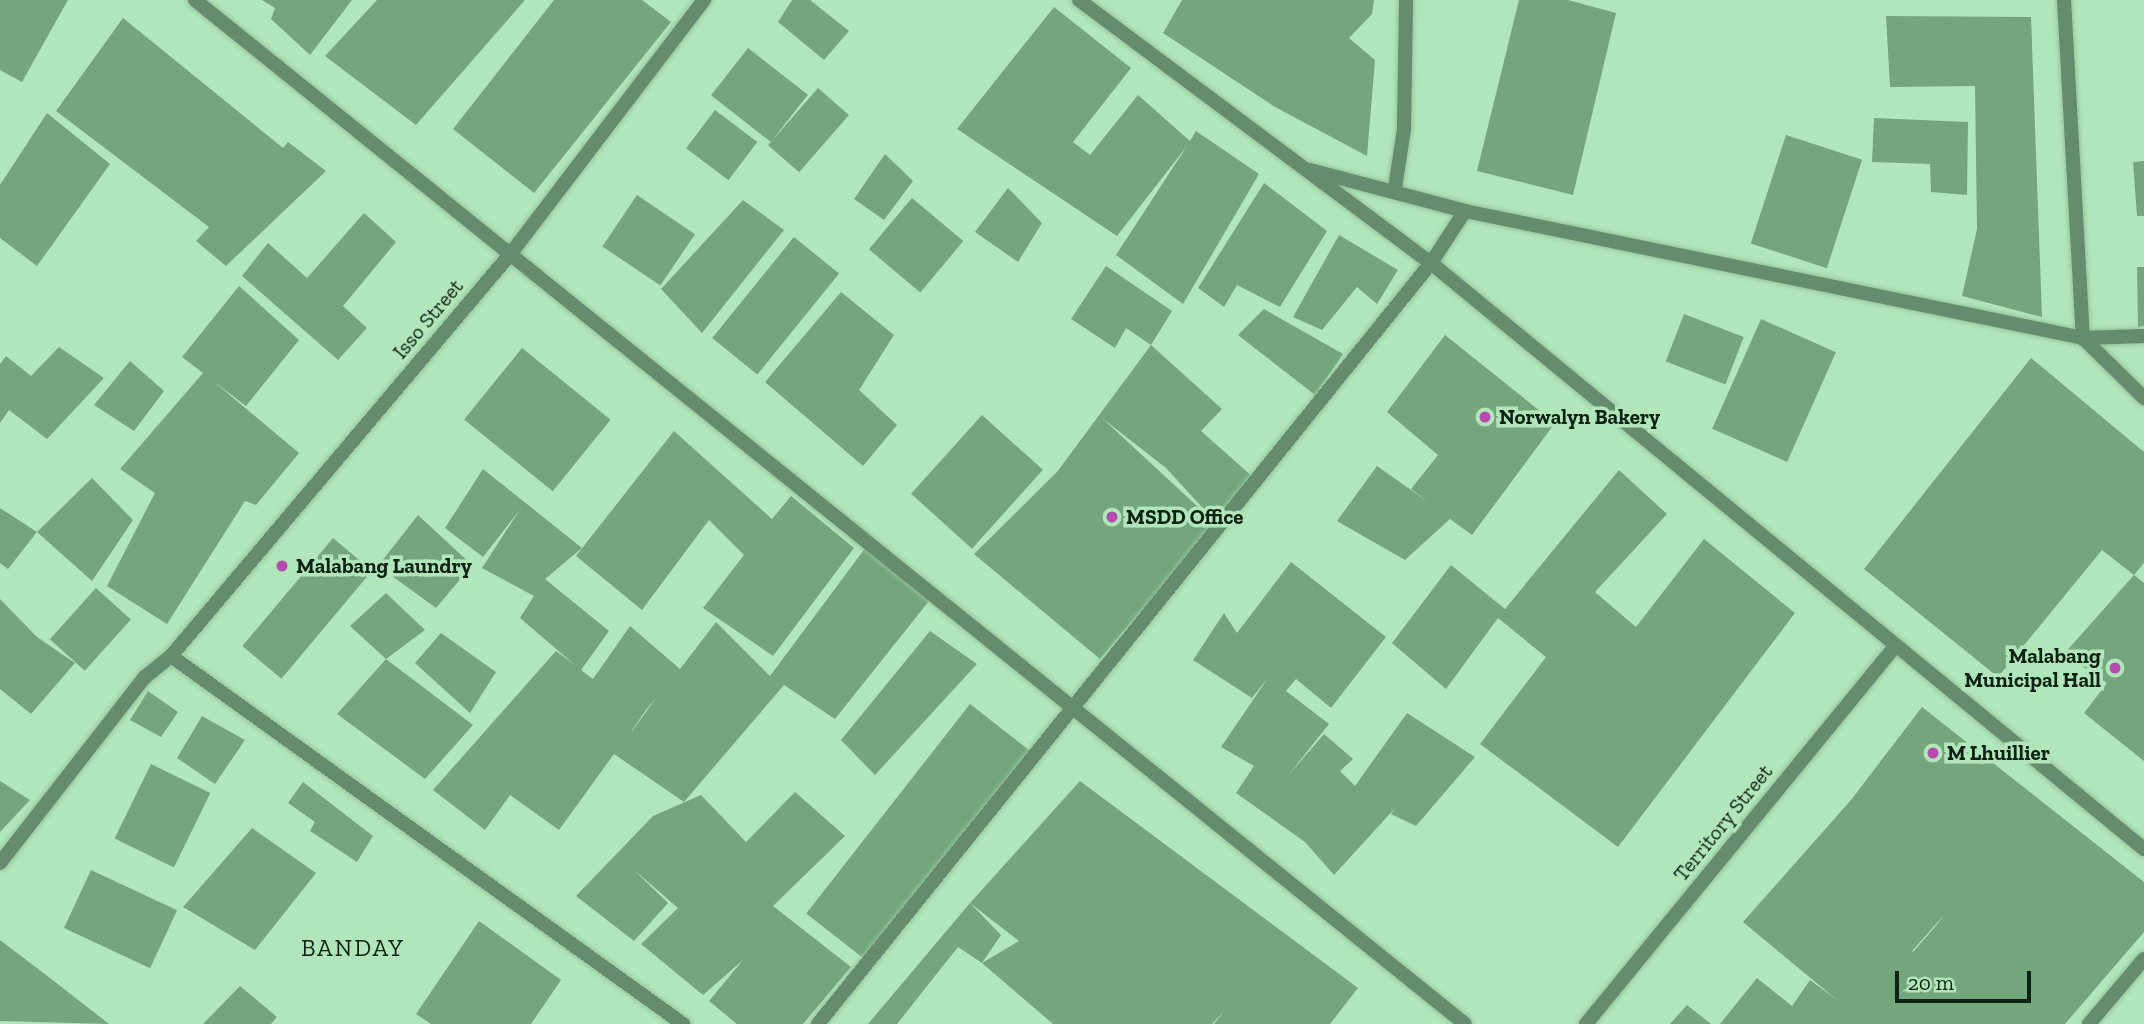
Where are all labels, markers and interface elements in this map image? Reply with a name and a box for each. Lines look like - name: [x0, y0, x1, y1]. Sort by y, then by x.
- street label: Isso Street: [388, 274, 468, 364]
- place label: Norwalyn Bakery: [1499, 404, 1660, 430]
- marker: Norwalyn Bakery: [1477, 409, 1493, 425]
- place label: MSDD Office: [1126, 504, 1243, 530]
- marker: MSDD Office: [1104, 509, 1120, 525]
- place label: Malabang Laundry: [296, 553, 472, 579]
- marker: Malabang Laundry: [274, 558, 290, 574]
- place label: Malabang Municipal Hall: [1964, 643, 2101, 693]
- marker: Malabang Municipal Hall: [2107, 660, 2123, 676]
- place label: M Lhuillier: [1947, 740, 2050, 766]
- marker: M Lhuillier: [1925, 745, 1941, 761]
- street label: Territory Street: [1668, 759, 1778, 887]
- district label: BANDAY: [302, 934, 404, 962]
- scale bar: [1899, 958, 2036, 1002]
- text: 20 m: [1908, 970, 1954, 995]

